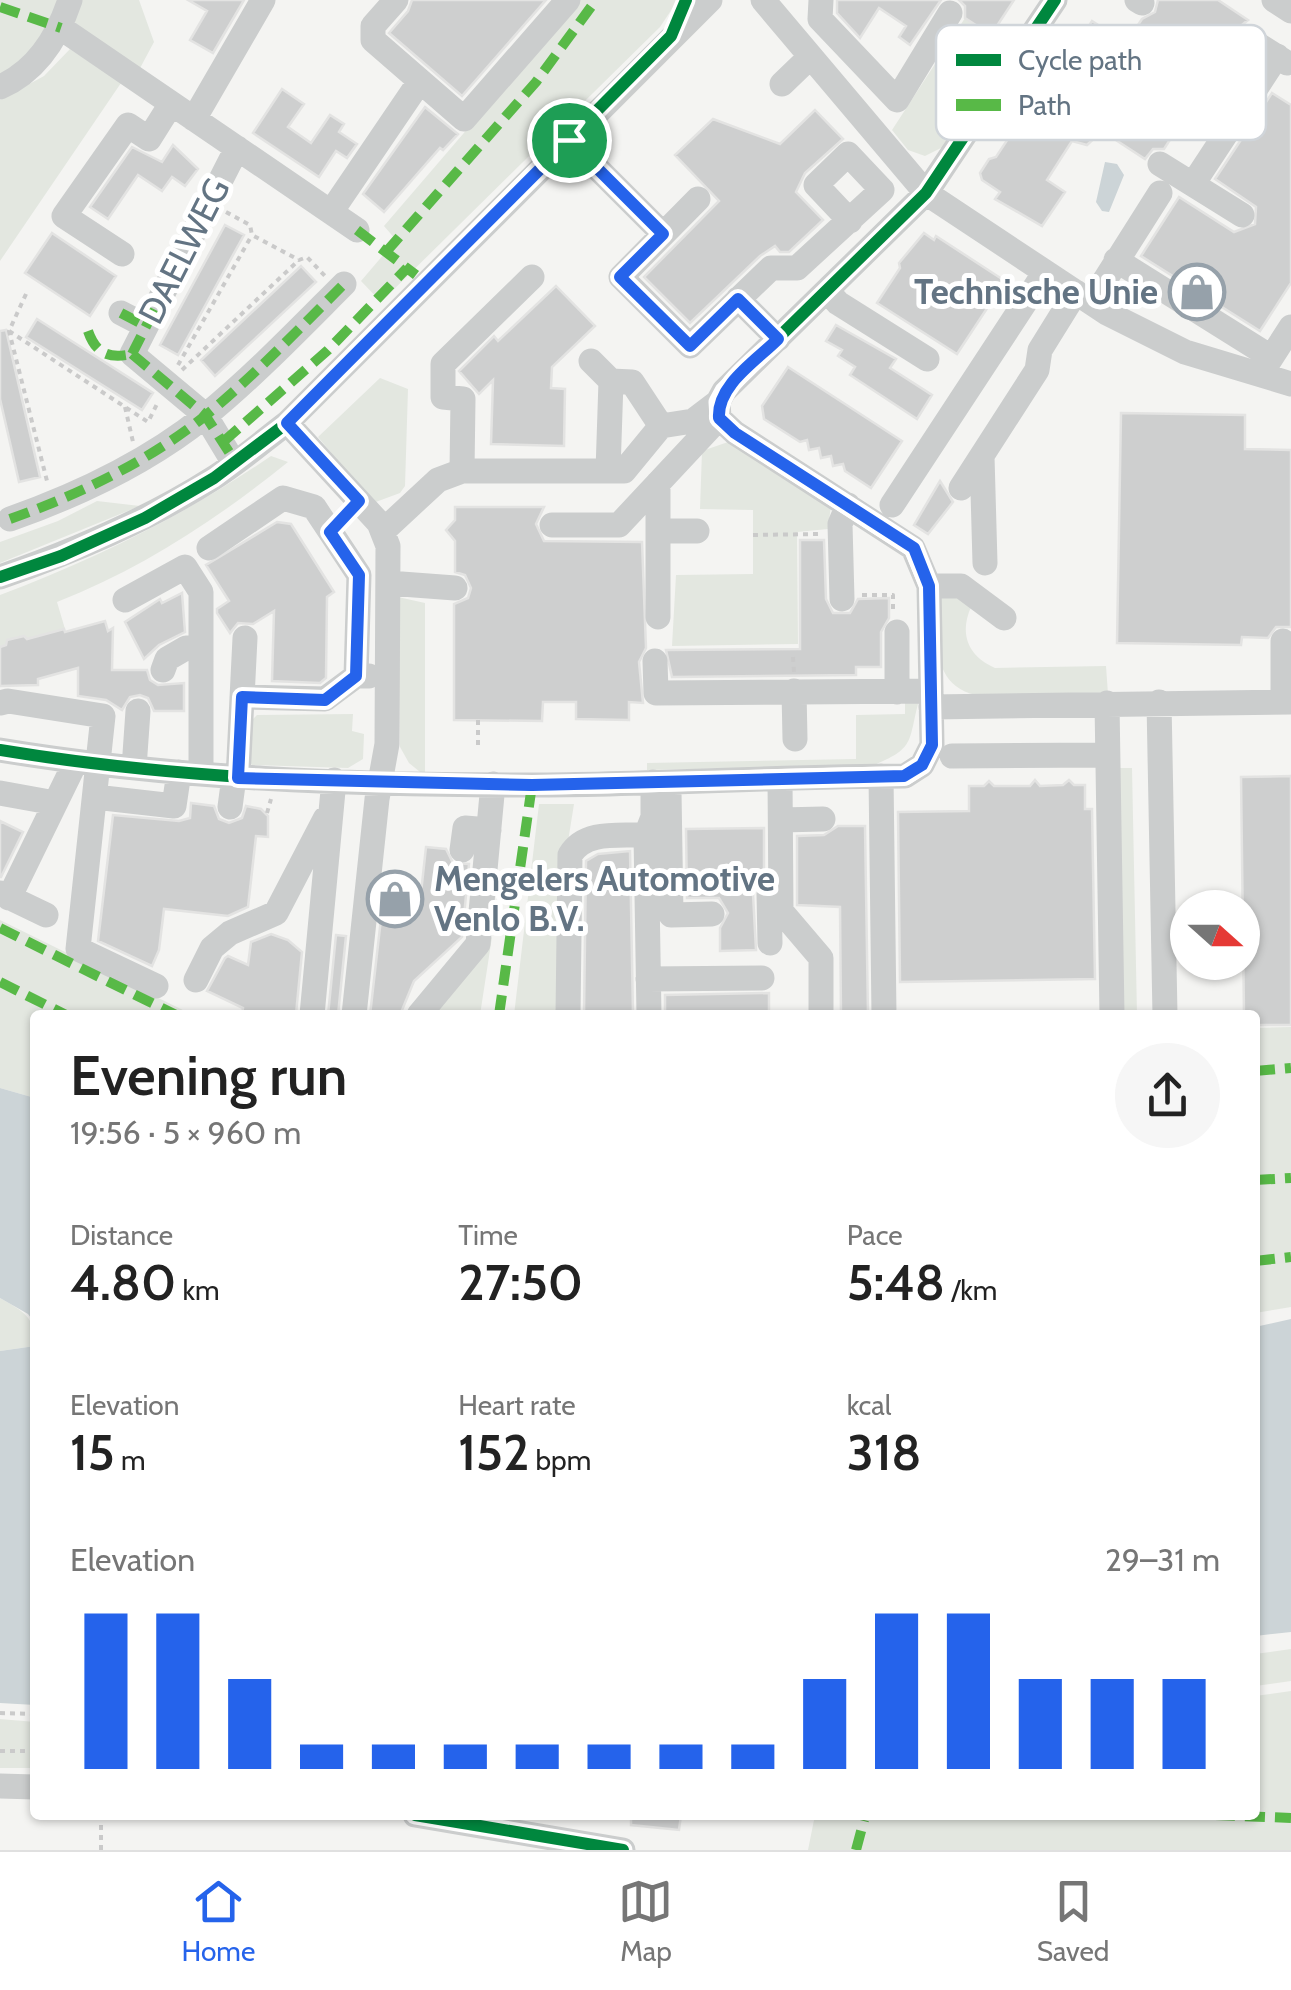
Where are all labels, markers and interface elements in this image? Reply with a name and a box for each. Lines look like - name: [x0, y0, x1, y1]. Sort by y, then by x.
- legend: [936, 25, 1266, 140]
- text: Cycle path: [1018, 43, 1142, 77]
- text: Path: [1018, 88, 1071, 122]
- pin: [527, 98, 612, 183]
- icon: arrive: [542, 113, 597, 168]
- street label: DAELWEG: [129, 171, 238, 331]
- shop icon: Technische Unie: [1167, 262, 1227, 322]
- place label: Technische Unie: [914, 270, 1158, 313]
- place label: Mengelers Automotive Venlo B.V.: [434, 857, 775, 940]
- shop icon: Mengelers Automotive Venlo B.V.: [365, 869, 425, 929]
- north arrow: [1170, 890, 1260, 980]
- map controls: [1170, 890, 1260, 980]
- text: Evening run: [70, 1042, 347, 1109]
- button: share: [1115, 1043, 1220, 1148]
- text: 19:56 · 5 × 960 m: [70, 1113, 301, 1152]
- text: Distance: [70, 1218, 173, 1252]
- text: Time: [458, 1218, 518, 1252]
- text: Pace: [847, 1218, 903, 1252]
- text: 4.80: [70, 1252, 176, 1313]
- text: 27:50: [458, 1252, 583, 1313]
- text: 5:48: [847, 1252, 945, 1313]
- text: km: [176, 1273, 220, 1307]
- text: /km: [945, 1273, 997, 1307]
- text: Elevation: [70, 1388, 179, 1422]
- text: Heart rate: [458, 1388, 576, 1422]
- text: kcal: [847, 1388, 891, 1422]
- text: 15: [70, 1422, 115, 1483]
- text: 152: [458, 1422, 529, 1483]
- text: 318: [847, 1422, 922, 1483]
- text: m: [115, 1443, 145, 1477]
- text: bpm: [529, 1443, 591, 1477]
- text: Elevation: [70, 1540, 195, 1579]
- text: 29–31 m: [1105, 1540, 1220, 1579]
- tab: Home: [182, 1874, 255, 1968]
- tab: Map: [618, 1874, 673, 1968]
- tab: Saved: [1037, 1874, 1109, 1968]

